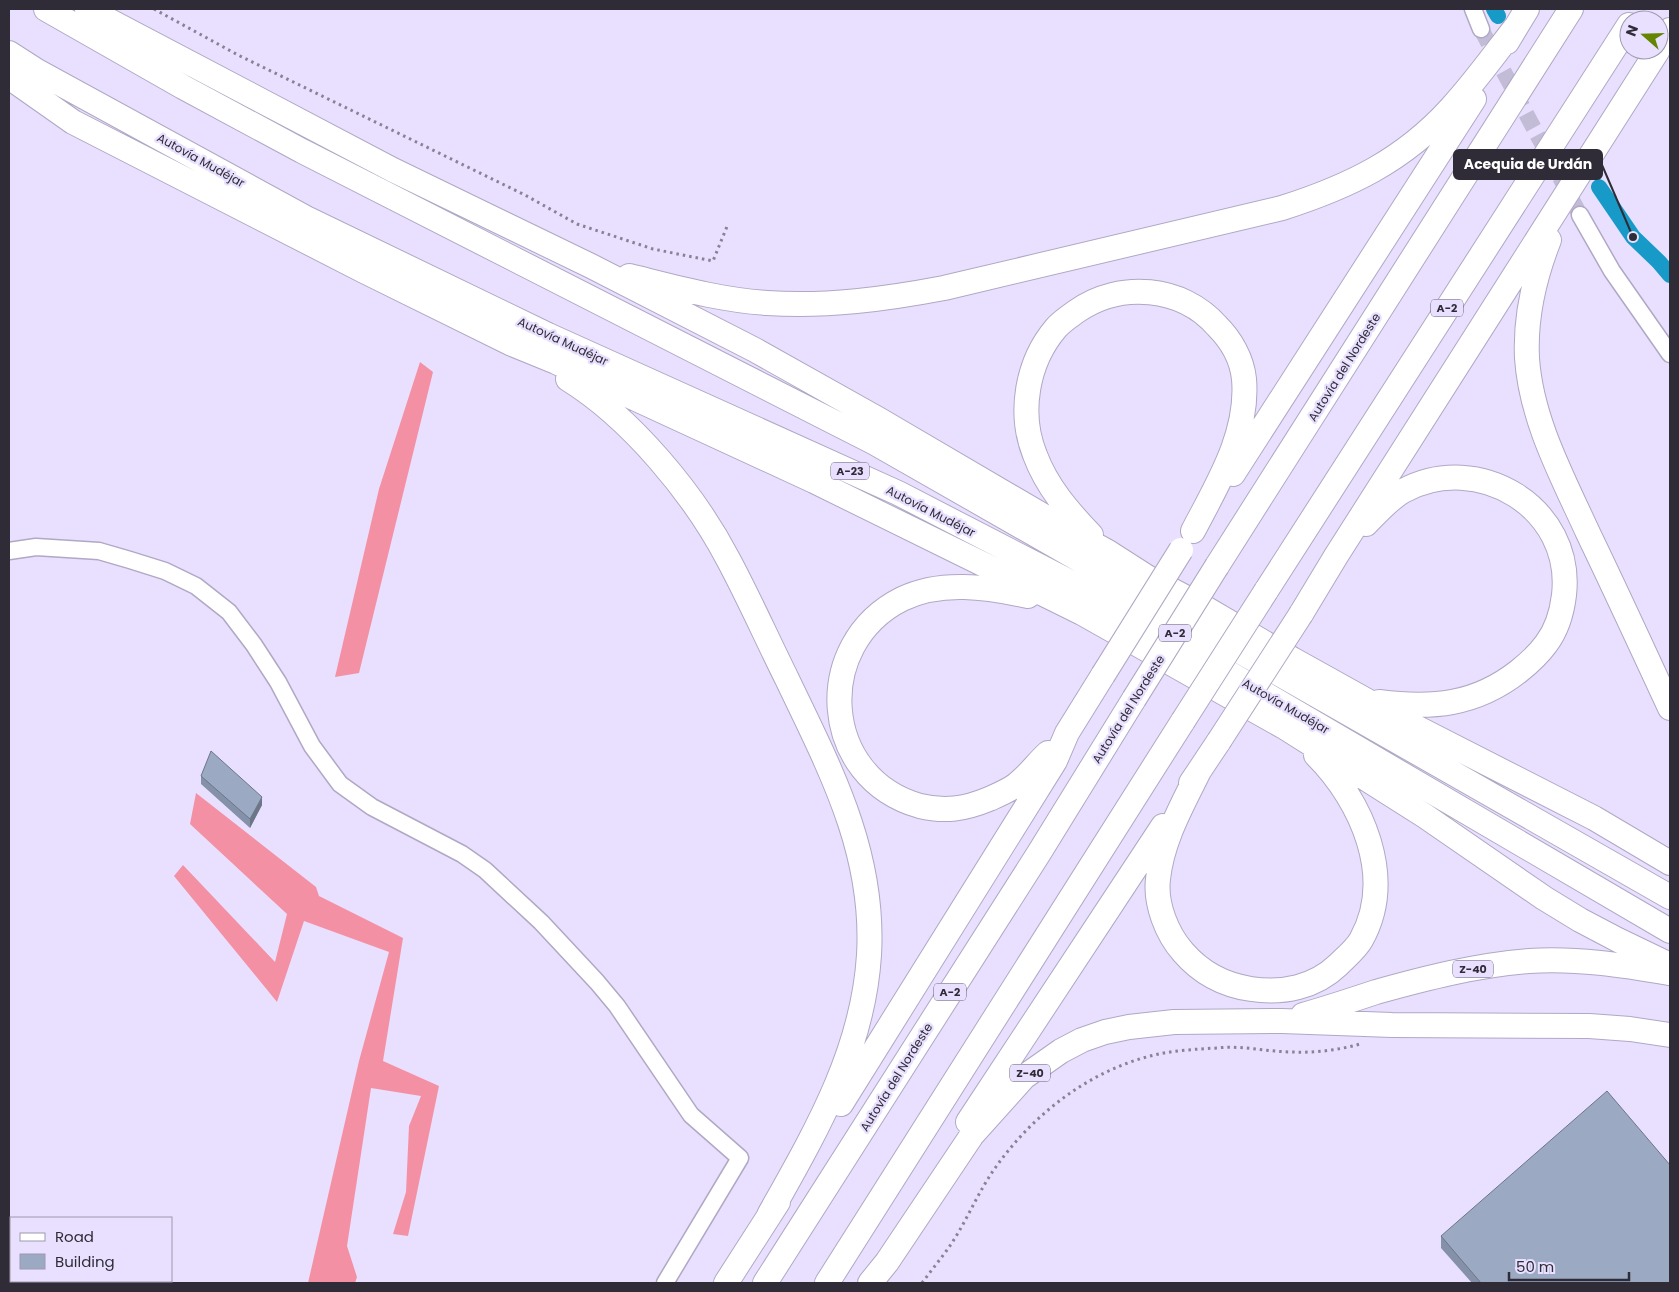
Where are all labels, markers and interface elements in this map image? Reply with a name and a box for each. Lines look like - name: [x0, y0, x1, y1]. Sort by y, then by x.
- north arrow: [1619, 10, 1669, 60]
- text: N: [1621, 22, 1643, 39]
- street label: Autovía Mudéjar: [154, 129, 248, 191]
- callout: Acequia de Urdán: [1454, 150, 1602, 179]
- text: Acequia de Urdán: [1464, 154, 1592, 174]
- road number: A-2: [1431, 300, 1463, 316]
- street label: Autovía del Nordeste: [1304, 310, 1384, 424]
- street label: Autovía Mudéjar: [515, 313, 611, 370]
- road number: A-23: [831, 462, 869, 480]
- street label: Autovía Mudéjar: [884, 481, 979, 541]
- road number: A-2: [1159, 624, 1191, 641]
- street label: Autovía del Nordeste: [1088, 652, 1168, 766]
- street label: Autovía Mudéjar: [1239, 674, 1333, 738]
- road number: Z-40: [1453, 961, 1493, 978]
- road number: A-2: [934, 984, 966, 1000]
- street label: Autovía del Nordeste: [856, 1020, 936, 1134]
- road number: Z-40: [1010, 1064, 1050, 1082]
- legend: [10, 1217, 172, 1282]
- text: Road: [55, 1226, 94, 1247]
- scale bar: [1509, 1250, 1629, 1282]
- text: Building: [55, 1251, 115, 1272]
- text: 50 m: [1516, 1256, 1554, 1277]

